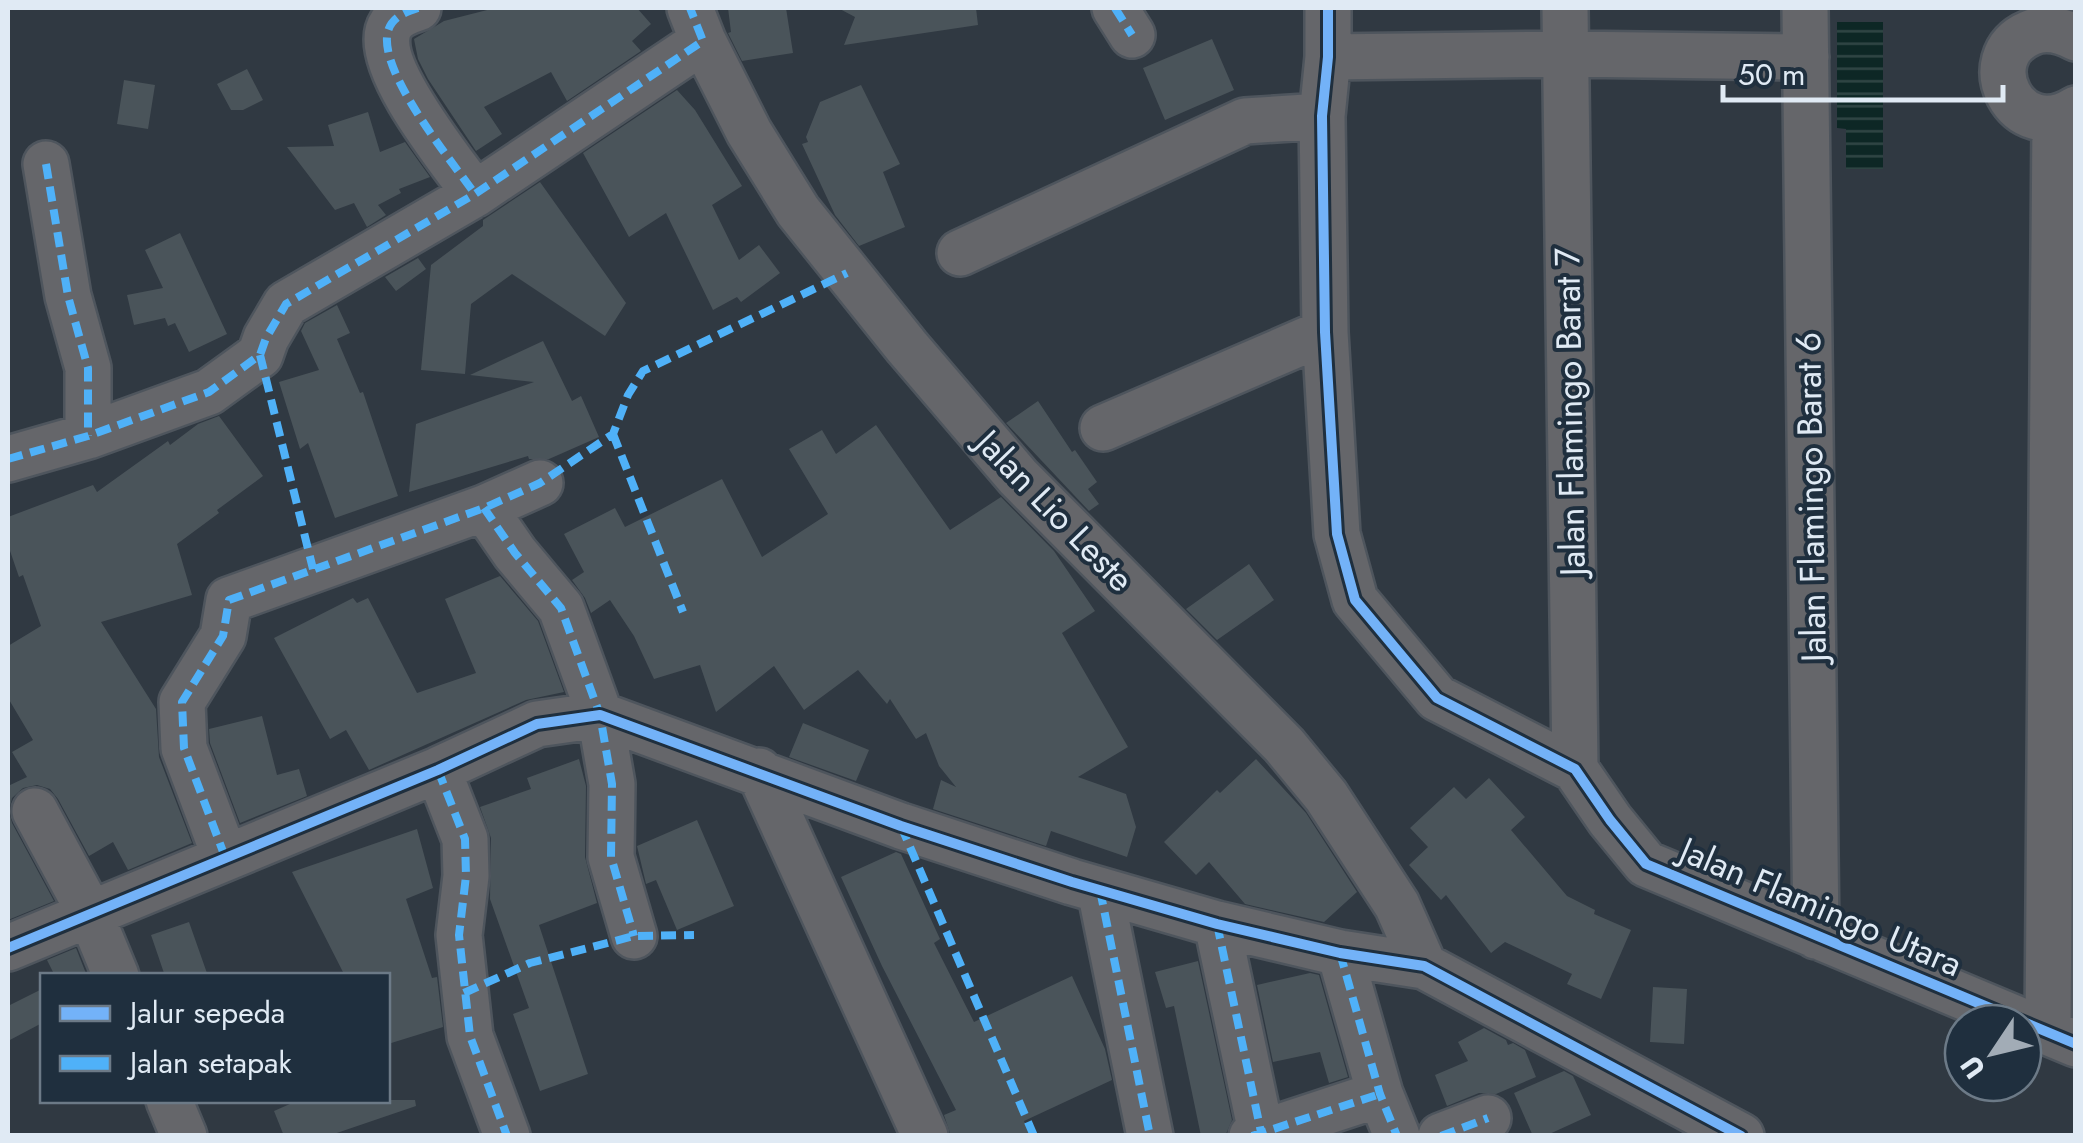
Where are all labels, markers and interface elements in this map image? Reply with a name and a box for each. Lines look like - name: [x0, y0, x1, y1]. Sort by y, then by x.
- scale bar: [1723, 40, 2003, 102]
- text: 50 m: [1738, 53, 1805, 96]
- street label: Jalan Flamingo Barat 7: [1542, 247, 1598, 581]
- street label: Jalan Flamingo Barat 6: [1783, 332, 1839, 666]
- street label: Jalan Lio Leste: [962, 416, 1145, 603]
- street label: Jalan Flamingo Utara: [1669, 823, 1970, 989]
- legend: [40, 973, 390, 1103]
- text: Jalur sepeda: [126, 991, 285, 1034]
- north arrow: [1943, 1003, 2043, 1103]
- text: Jalan setapak: [126, 1041, 292, 1084]
- text: U: [1951, 1047, 1995, 1087]

